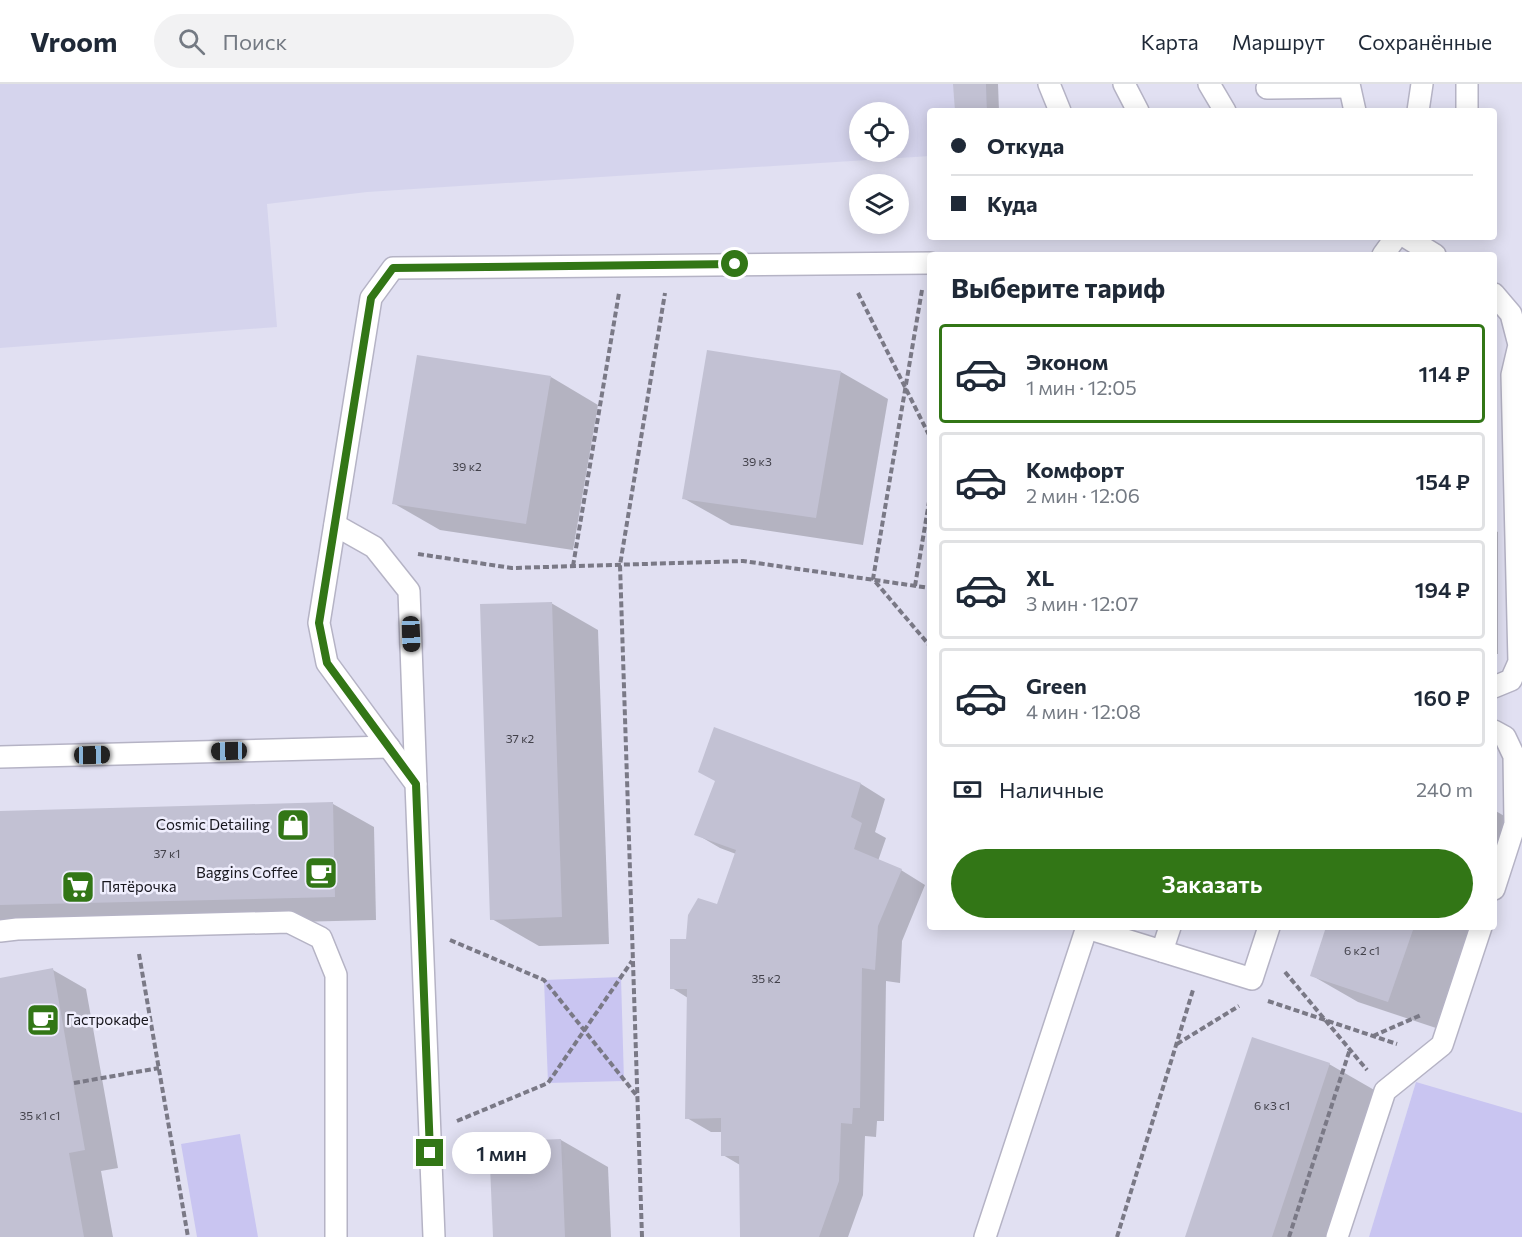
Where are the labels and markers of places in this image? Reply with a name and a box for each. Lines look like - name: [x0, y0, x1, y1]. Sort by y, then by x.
- shop icon: Cosmic Detailing: [275, 807, 311, 843]
- place label: Cosmic Detailing: [156, 815, 270, 833]
- cafe icon: Baggins Coffee: [303, 855, 339, 891]
- place label: Baggins Coffee: [196, 863, 298, 881]
- supermarket icon: Пятёрочка: [60, 869, 96, 905]
- place label: Пятёрочка: [101, 877, 176, 895]
- cafe icon: Гастрокафе: [25, 1002, 61, 1038]
- place label: Гастрокафе: [66, 1010, 149, 1028]

